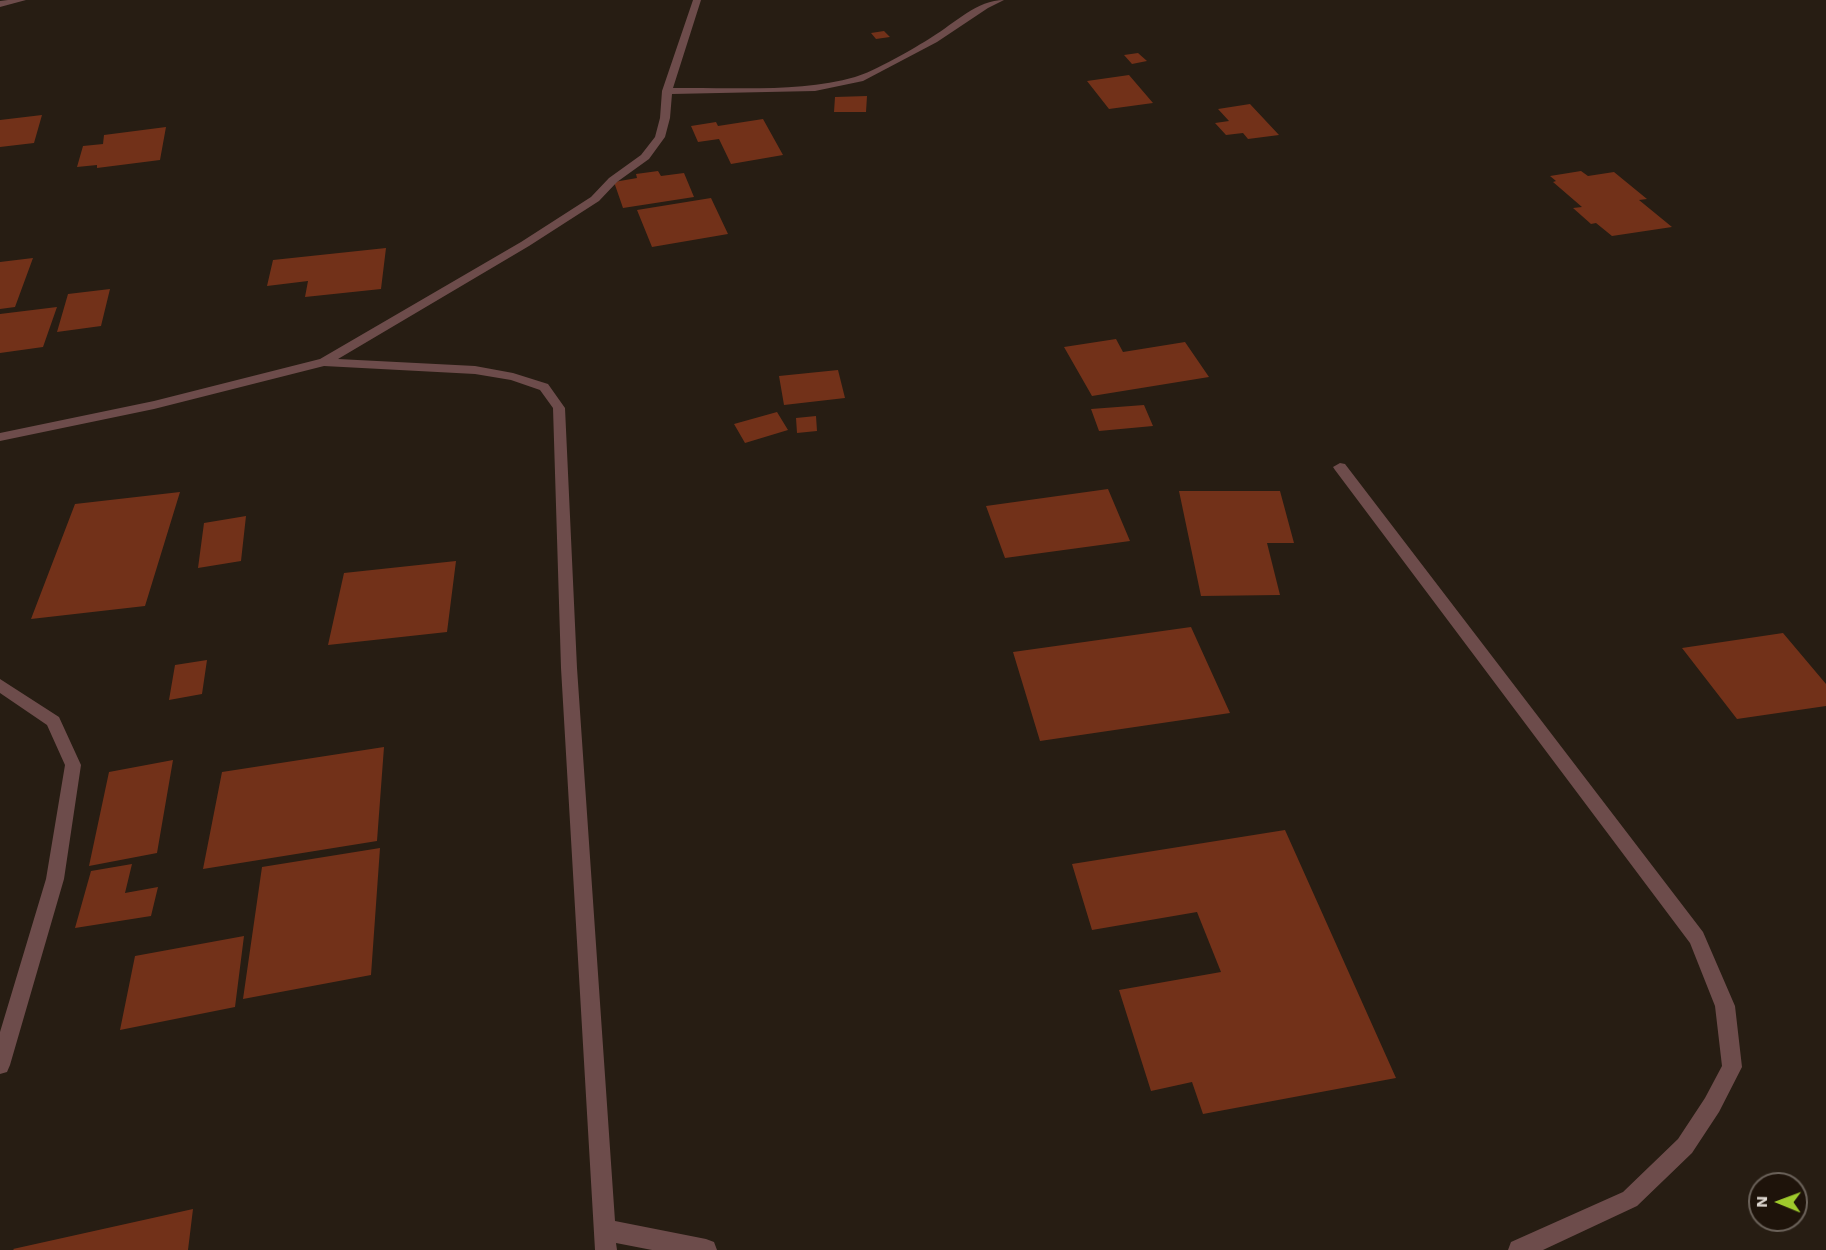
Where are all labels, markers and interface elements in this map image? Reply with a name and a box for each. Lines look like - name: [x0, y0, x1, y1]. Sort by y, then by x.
- north arrow: [1748, 1172, 1808, 1232]
- text: N: [1752, 1196, 1771, 1208]

